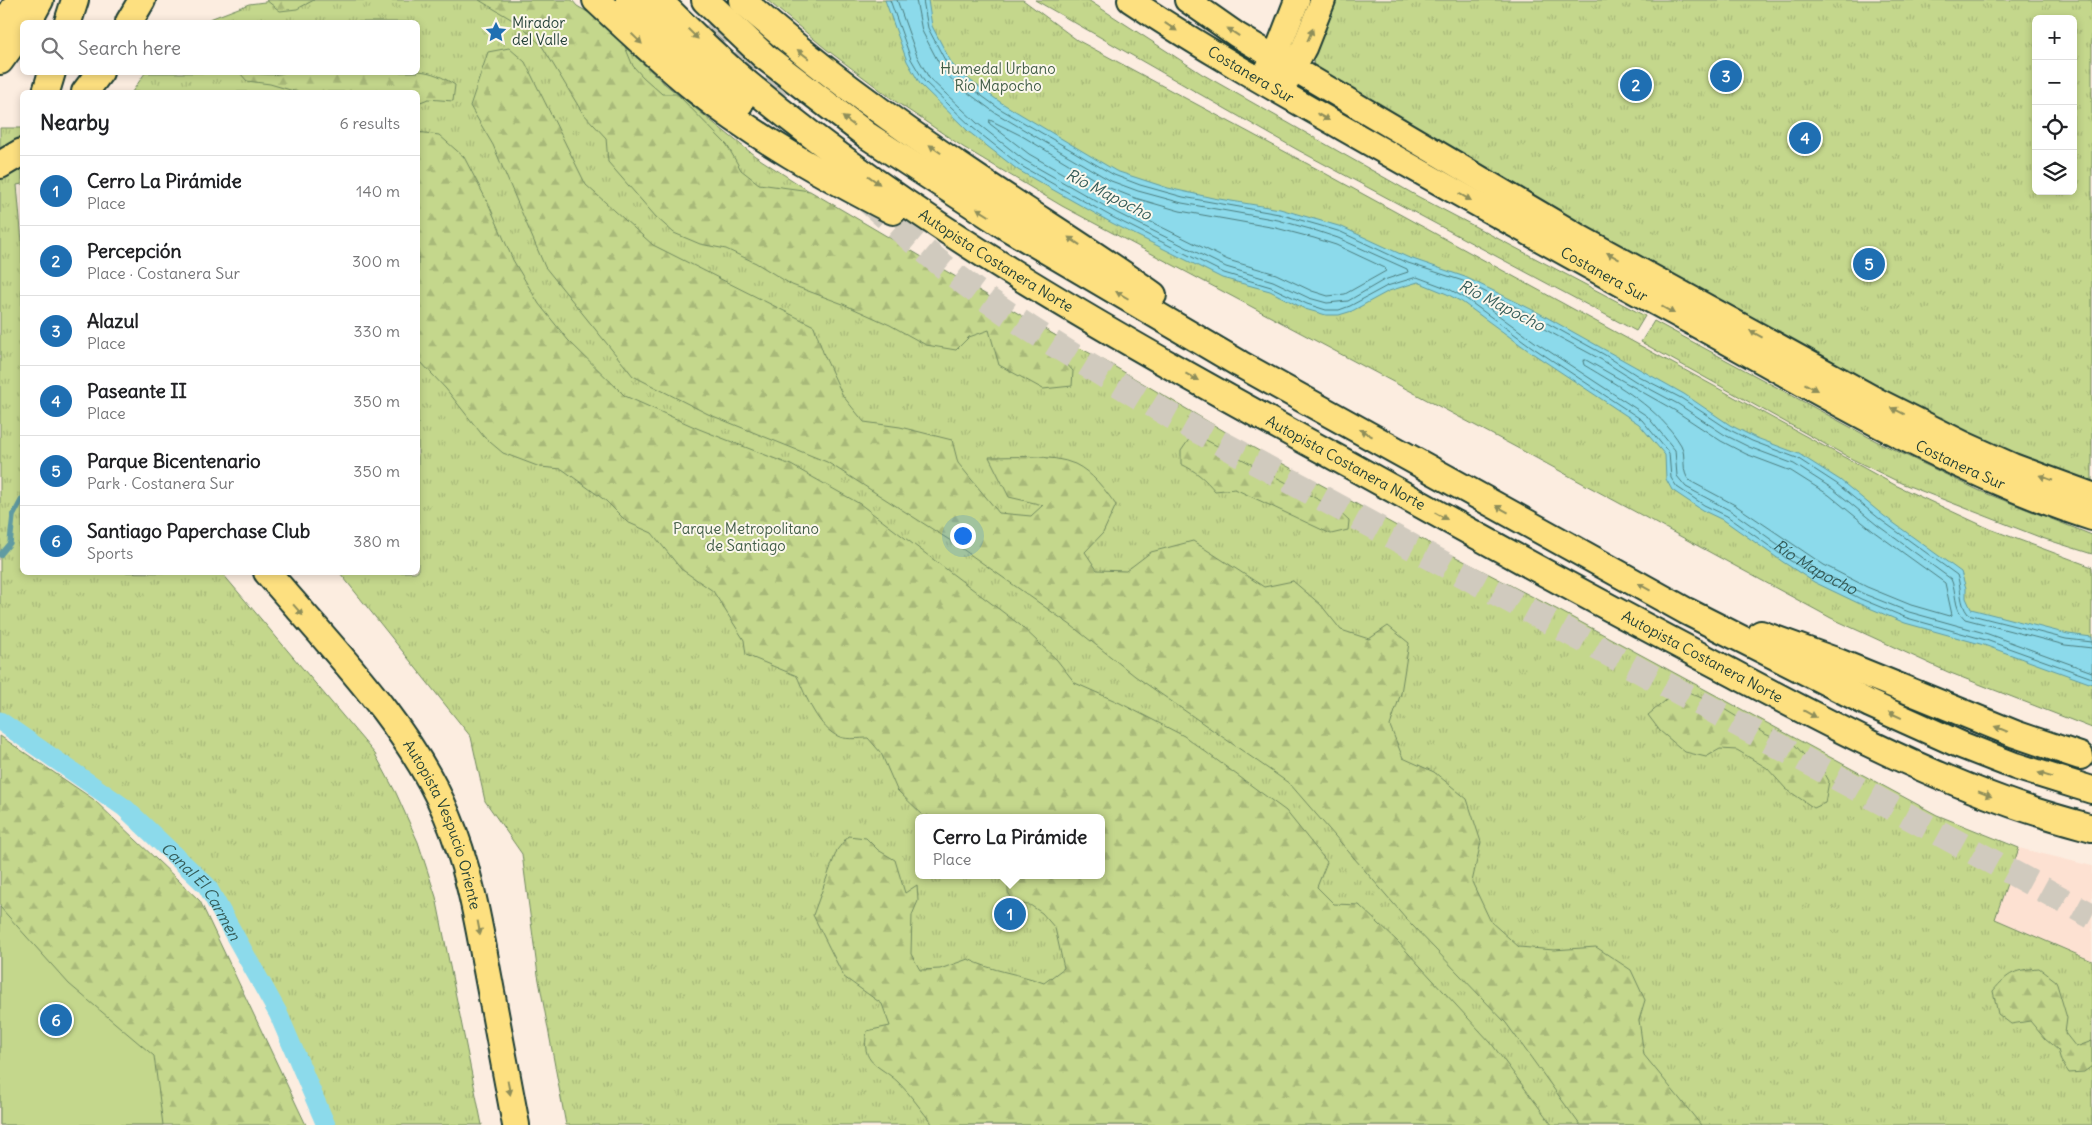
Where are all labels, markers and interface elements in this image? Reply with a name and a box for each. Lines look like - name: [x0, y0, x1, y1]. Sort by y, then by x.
- place label: Mirador del Valle: [512, 13, 568, 49]
- map controls: [2032, 15, 2077, 195]
- button: +: [2032, 15, 2077, 60]
- place icon: Mirador del Valle: [483, 19, 509, 45]
- search box: [20, 20, 420, 75]
- one-way arrow: [1164, 22, 1177, 32]
- one-way arrow: [1226, 27, 1240, 37]
- one-way arrow: [687, 28, 699, 40]
- one-way arrow: [1306, 28, 1314, 42]
- one-way arrow: [630, 33, 642, 45]
- icon: search: [38, 34, 66, 62]
- text: Search here: [78, 36, 181, 60]
- street label: Costanera Sur: [1204, 42, 1298, 107]
- one-way arrow: [797, 48, 810, 59]
- pin: 3: [1710, 57, 1742, 95]
- park label: Humedal Urbano Río Mapocho: [940, 59, 1056, 95]
- button: −: [2032, 60, 2077, 105]
- pin: 2: [1620, 66, 1652, 104]
- button: locate: [2032, 105, 2077, 150]
- text: Nearby: [40, 109, 110, 136]
- one-way arrow: [1317, 112, 1330, 121]
- text: 6 results: [339, 113, 400, 133]
- one-way arrow: [841, 116, 855, 126]
- pin: 4: [1789, 119, 1821, 157]
- one-way arrow: [928, 144, 941, 154]
- button: layers: [2032, 150, 2077, 195]
- water label: Río Mapocho: [1063, 164, 1156, 224]
- text: Cerro La Pirámide: [87, 169, 242, 193]
- one-way arrow: [867, 175, 880, 185]
- text: 1: [53, 181, 59, 201]
- text: 140 m: [356, 181, 400, 201]
- one-way arrow: [1458, 192, 1471, 201]
- text: Place: [87, 193, 126, 213]
- street label: Autopista Costanera Norte: [915, 205, 1077, 316]
- one-way arrow: [976, 207, 989, 216]
- one-way arrow: [1067, 237, 1081, 246]
- text: Percepción: [87, 239, 182, 263]
- street label: Costanera Sur: [1557, 242, 1651, 306]
- pin: 5: [1853, 245, 1885, 283]
- text: 2: [52, 251, 60, 271]
- text: 300 m: [352, 251, 400, 271]
- one-way arrow: [1606, 251, 1620, 260]
- text: Place · Costanera Sur: [87, 263, 240, 283]
- water label: Río Mapocho: [1456, 275, 1549, 335]
- one-way arrow: [1115, 291, 1129, 300]
- one-way arrow: [1661, 305, 1675, 314]
- text: Alazul: [87, 309, 139, 333]
- text: 3: [51, 321, 61, 341]
- text: 330 m: [353, 321, 400, 341]
- one-way arrow: [1748, 330, 1763, 338]
- text: Place: [87, 333, 126, 353]
- one-way arrow: [1185, 372, 1198, 381]
- text: Paseante II: [87, 379, 187, 403]
- one-way arrow: [1804, 383, 1818, 391]
- text: 4: [51, 391, 61, 411]
- text: 350 m: [353, 391, 400, 411]
- text: Place: [87, 403, 126, 423]
- one-way arrow: [1891, 407, 1906, 415]
- street label: Autopista Costanera Norte: [1263, 411, 1429, 514]
- one-way arrow: [1359, 429, 1373, 438]
- street label: Costanera Sur: [1913, 436, 2008, 493]
- text: Parque Bicentenario: [87, 449, 261, 473]
- text: 5: [51, 461, 61, 481]
- text: 350 m: [353, 461, 400, 481]
- text: Park · Costanera Sur: [87, 473, 234, 493]
- one-way arrow: [2039, 474, 2053, 482]
- one-way arrow: [1495, 504, 1508, 513]
- one-way arrow: [1434, 511, 1447, 520]
- text: Santiago Paperchase Club: [87, 519, 310, 543]
- park label: Parque Metropolitano de Santiago: [673, 519, 819, 555]
- your location: [950, 523, 976, 549]
- text: 6: [51, 531, 61, 551]
- text: 380 m: [353, 531, 400, 551]
- water label: Río Mapocho: [1770, 535, 1861, 599]
- text: Sports: [87, 543, 133, 563]
- one-way arrow: [1637, 583, 1650, 592]
- one-way arrow: [293, 603, 304, 616]
- street label: Autopista Costanera Norte: [1619, 606, 1786, 707]
- one-way arrow: [1803, 710, 1817, 718]
- one-way arrow: [1888, 711, 1902, 719]
- one-way arrow: [1994, 724, 2008, 732]
- street label: Autopista Vespucio Oriente: [399, 736, 485, 911]
- one-way arrow: [2038, 771, 2053, 779]
- one-way arrow: [1977, 791, 1992, 798]
- popup: [915, 814, 1105, 879]
- text: Cerro La Pirámide: [933, 825, 1087, 849]
- water label: Canal El Carmen: [157, 838, 246, 944]
- text: Place: [933, 849, 971, 869]
- pin: 1: [994, 895, 1026, 933]
- one-way arrow: [475, 920, 483, 936]
- pin: 6: [40, 1001, 72, 1039]
- one-way arrow: [505, 1080, 513, 1095]

